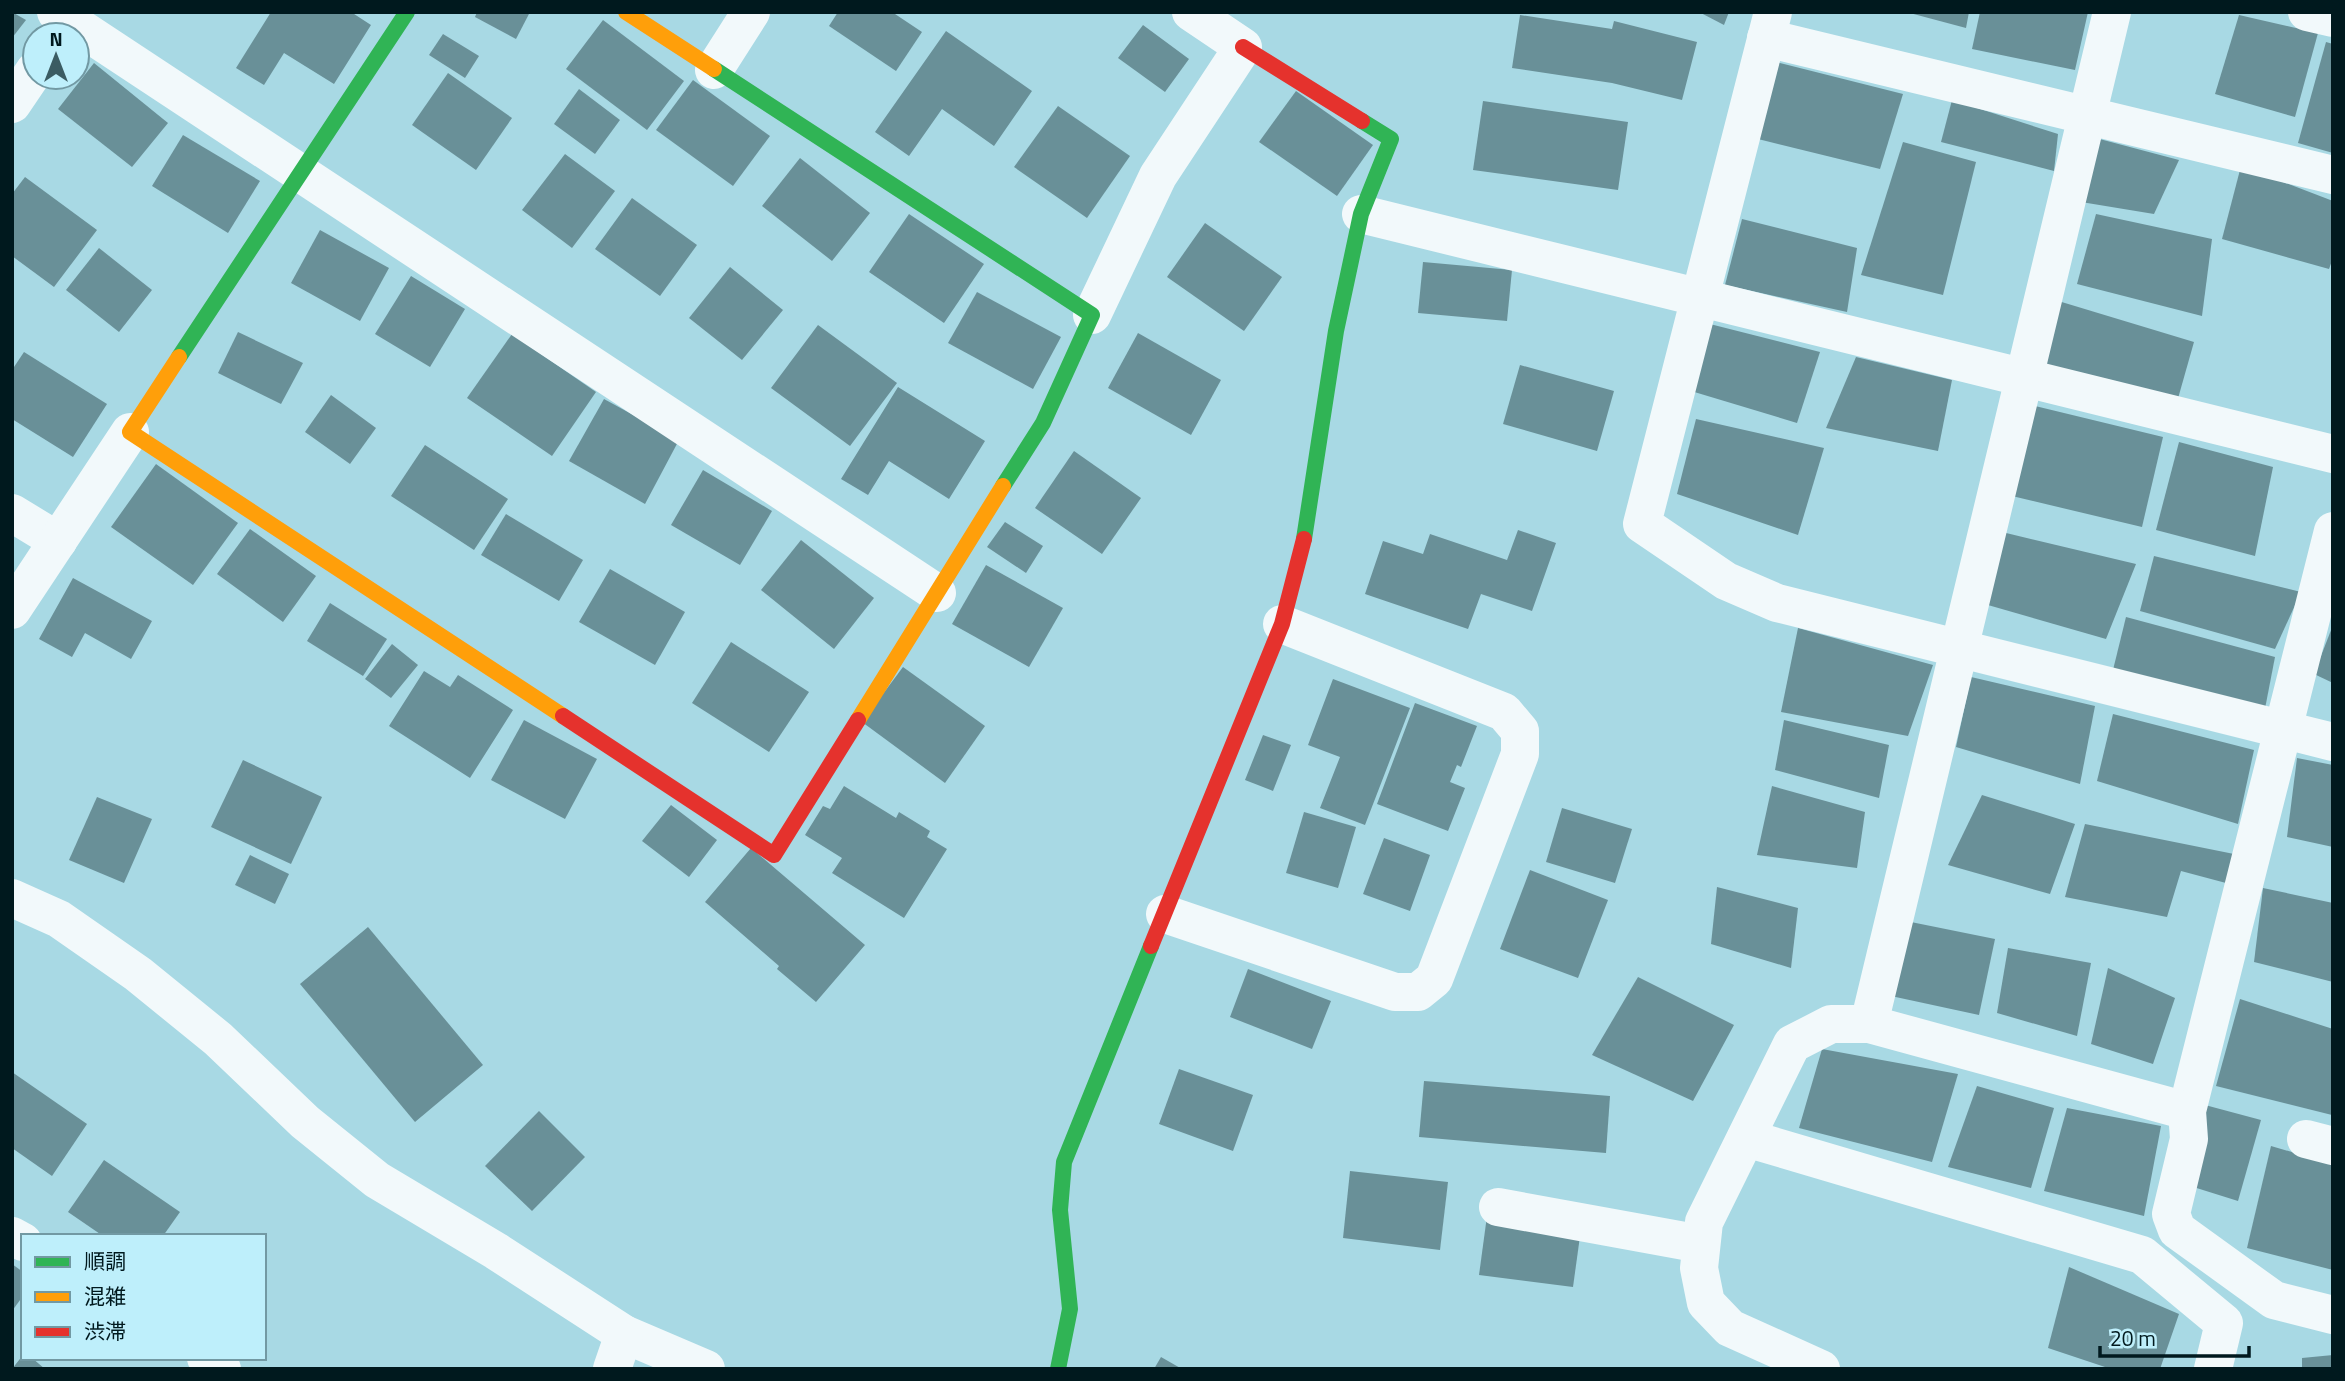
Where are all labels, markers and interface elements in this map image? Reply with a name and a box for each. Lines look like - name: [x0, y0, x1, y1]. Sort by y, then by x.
- north arrow: [21, 21, 91, 91]
- text: N: [49, 24, 63, 53]
- legend: [21, 1234, 266, 1360]
- text: 順調: [84, 1245, 126, 1277]
- text: 混雑: [84, 1280, 126, 1312]
- scale bar: [2100, 1314, 2249, 1358]
- text: 渋滞: [84, 1315, 126, 1347]
- text: 20 m: [2110, 1322, 2156, 1354]

